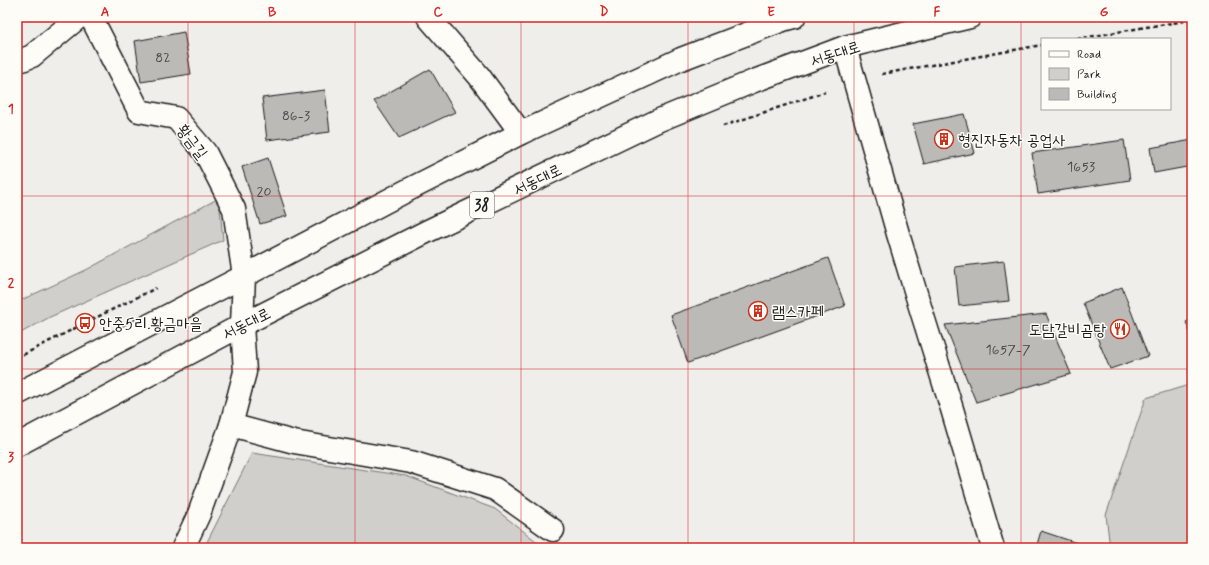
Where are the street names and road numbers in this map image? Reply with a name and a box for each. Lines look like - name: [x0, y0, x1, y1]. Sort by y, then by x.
- street label: 서동대로: [808, 36, 863, 72]
- street label: 황금길: [172, 120, 212, 164]
- street label: 서동대로: [510, 160, 565, 201]
- road number: 38: [470, 192, 494, 218]
- street label: 서동대로: [219, 303, 274, 345]

